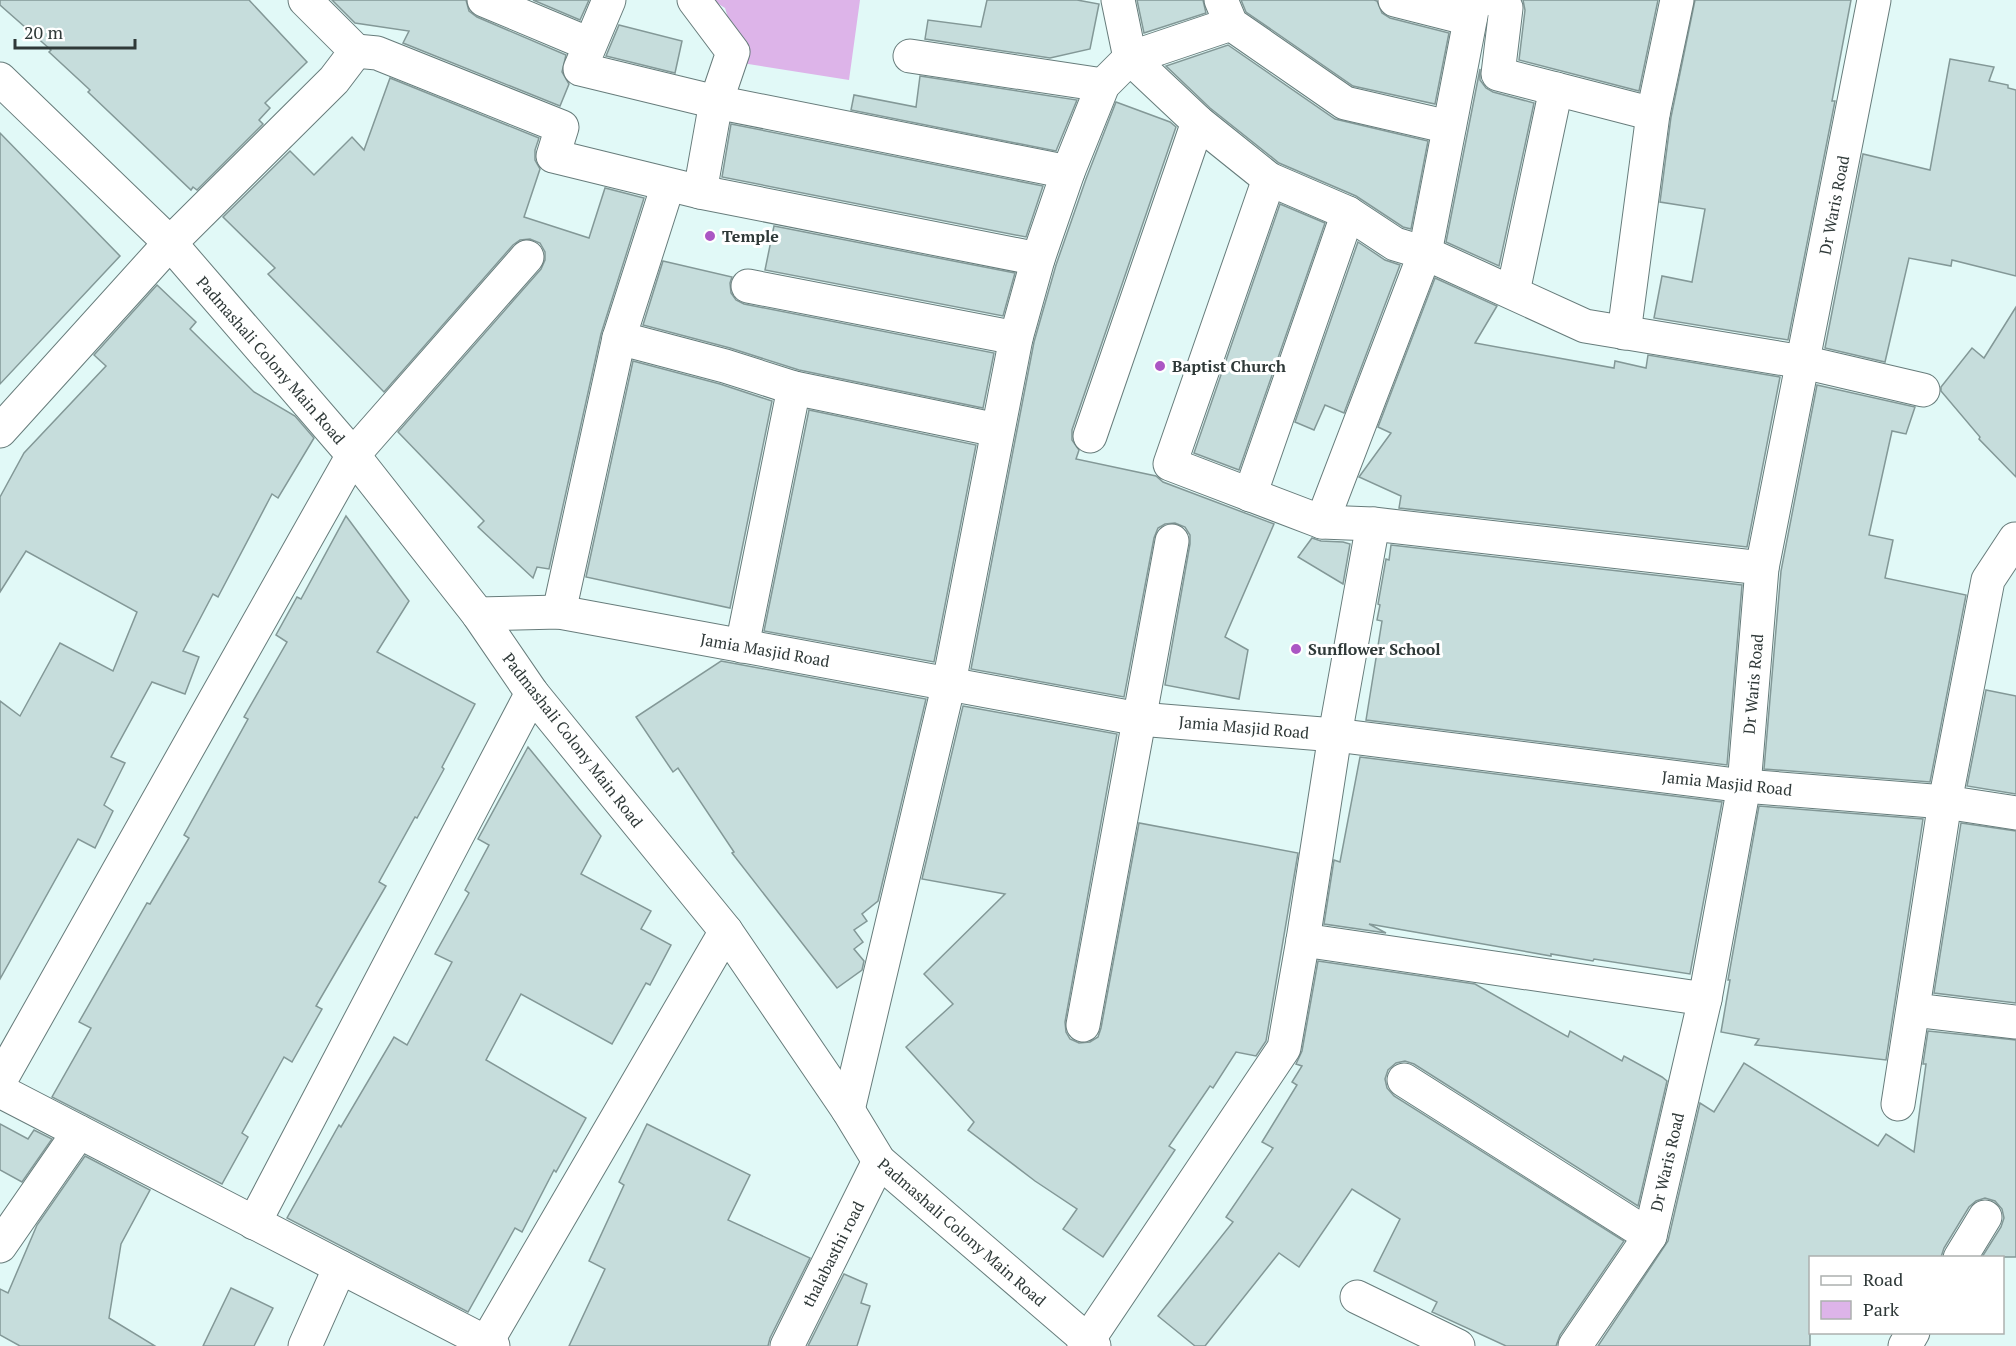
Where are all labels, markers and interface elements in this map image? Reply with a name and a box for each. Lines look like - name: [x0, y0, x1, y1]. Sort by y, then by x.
- scale bar: [15, 12, 135, 50]
- text: 20 m: [24, 20, 64, 44]
- street label: Dr Waris Road: [1814, 153, 1854, 257]
- place label: Temple: [722, 225, 779, 247]
- marker: Temple: [703, 229, 717, 243]
- street label: Padmashali Colony Main Road: [192, 271, 350, 449]
- place label: Baptist Church: [1172, 355, 1287, 377]
- marker: Baptist Church: [1153, 359, 1167, 373]
- street label: Jamia Masjid Road: [699, 628, 831, 672]
- street label: Dr Waris Road: [1738, 633, 1768, 735]
- place label: Sunflower School: [1308, 638, 1441, 660]
- marker: Sunflower School: [1289, 642, 1303, 656]
- street label: Padmashali Colony Main Road: [498, 648, 648, 832]
- street label: Jamia Masjid Road: [1178, 710, 1310, 744]
- street label: Jamia Masjid Road: [1661, 765, 1793, 801]
- street label: Dr Waris Road: [1645, 1110, 1689, 1214]
- street label: Padmashali Colony Main Road: [873, 1153, 1051, 1311]
- street label: thalabasthi road: [797, 1197, 869, 1311]
- legend: [1809, 1256, 2004, 1334]
- text: Road: [1863, 1267, 1903, 1291]
- text: Park: [1863, 1297, 1900, 1321]

